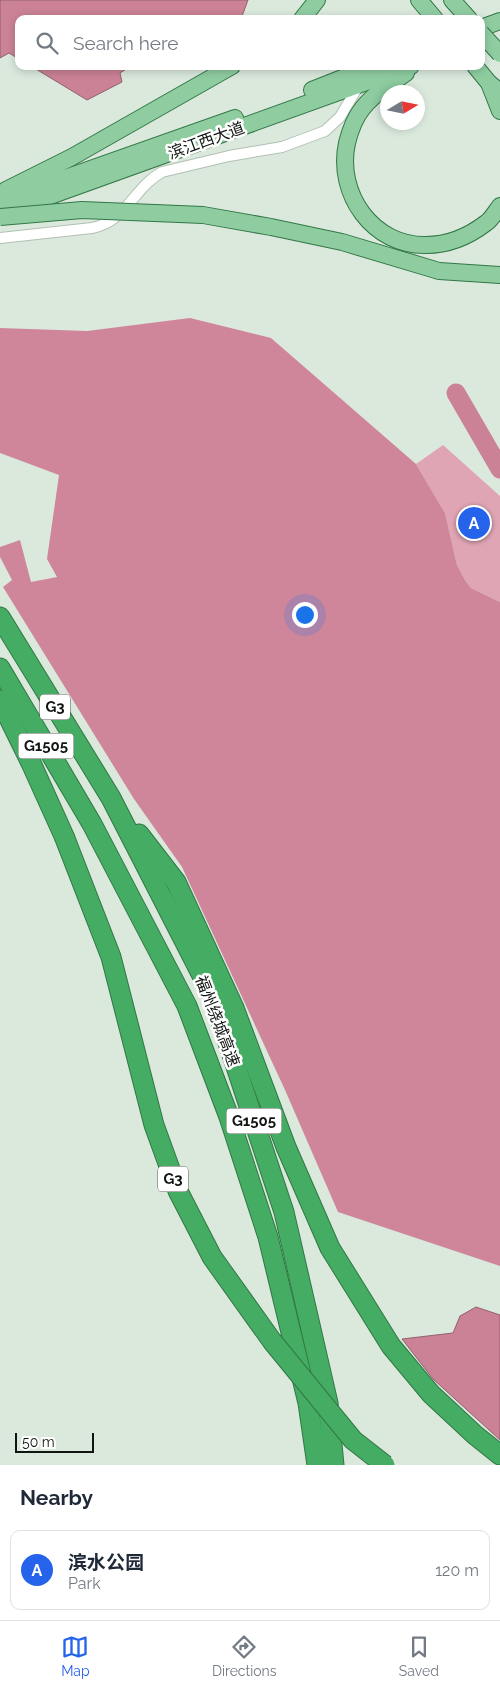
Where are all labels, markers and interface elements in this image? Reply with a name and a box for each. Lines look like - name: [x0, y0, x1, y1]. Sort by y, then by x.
- search box: [15, 15, 485, 70]
- icon: search: [33, 29, 61, 57]
- text: Search here: [73, 32, 179, 54]
- north arrow: [380, 85, 425, 130]
- street label: 滨江西大道: [165, 118, 247, 163]
- pin: A: [458, 504, 490, 542]
- your location: [292, 602, 318, 628]
- road number: G3: [40, 694, 70, 720]
- road number: G1505: [18, 734, 74, 758]
- street label: 福州绕城高速: [191, 973, 244, 1069]
- road number: G1505: [226, 1108, 282, 1134]
- road number: G3: [158, 1166, 188, 1192]
- scale bar: [15, 1430, 94, 1453]
- text: 50 m: [22, 1434, 55, 1450]
- text: Nearby: [20, 1485, 93, 1510]
- text: 滨水公园: [68, 1551, 144, 1573]
- text: A: [32, 1561, 42, 1580]
- text: 120 m: [435, 1561, 479, 1580]
- text: Park: [68, 1574, 101, 1593]
- tab: Map: [61, 1633, 90, 1679]
- tab: Directions: [212, 1633, 277, 1679]
- tab: Saved: [399, 1633, 439, 1679]

